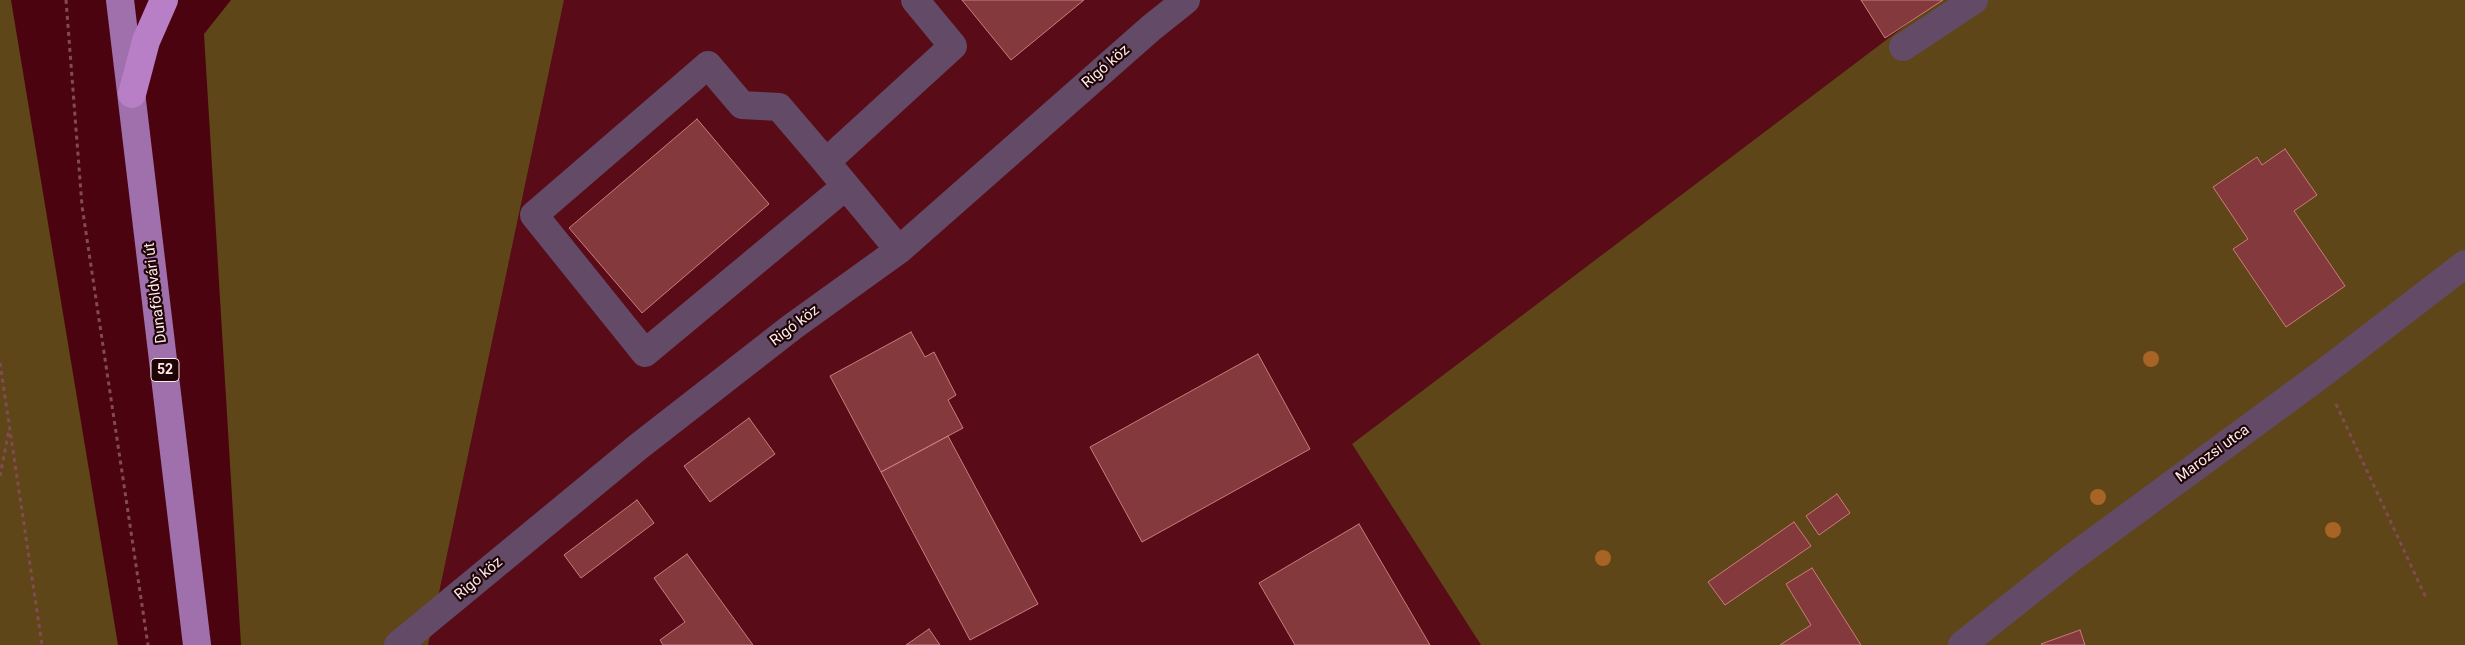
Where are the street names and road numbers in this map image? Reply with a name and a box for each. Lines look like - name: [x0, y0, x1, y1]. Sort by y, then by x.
- street label: Rigó köz: [1079, 41, 1133, 93]
- street label: Dunaföldvári út: [141, 242, 171, 344]
- street label: Rigó köz: [767, 302, 823, 350]
- road number: 52: [151, 358, 179, 382]
- street label: Marozsi utca: [2173, 421, 2253, 487]
- street label: Rigó köz: [451, 554, 507, 604]

